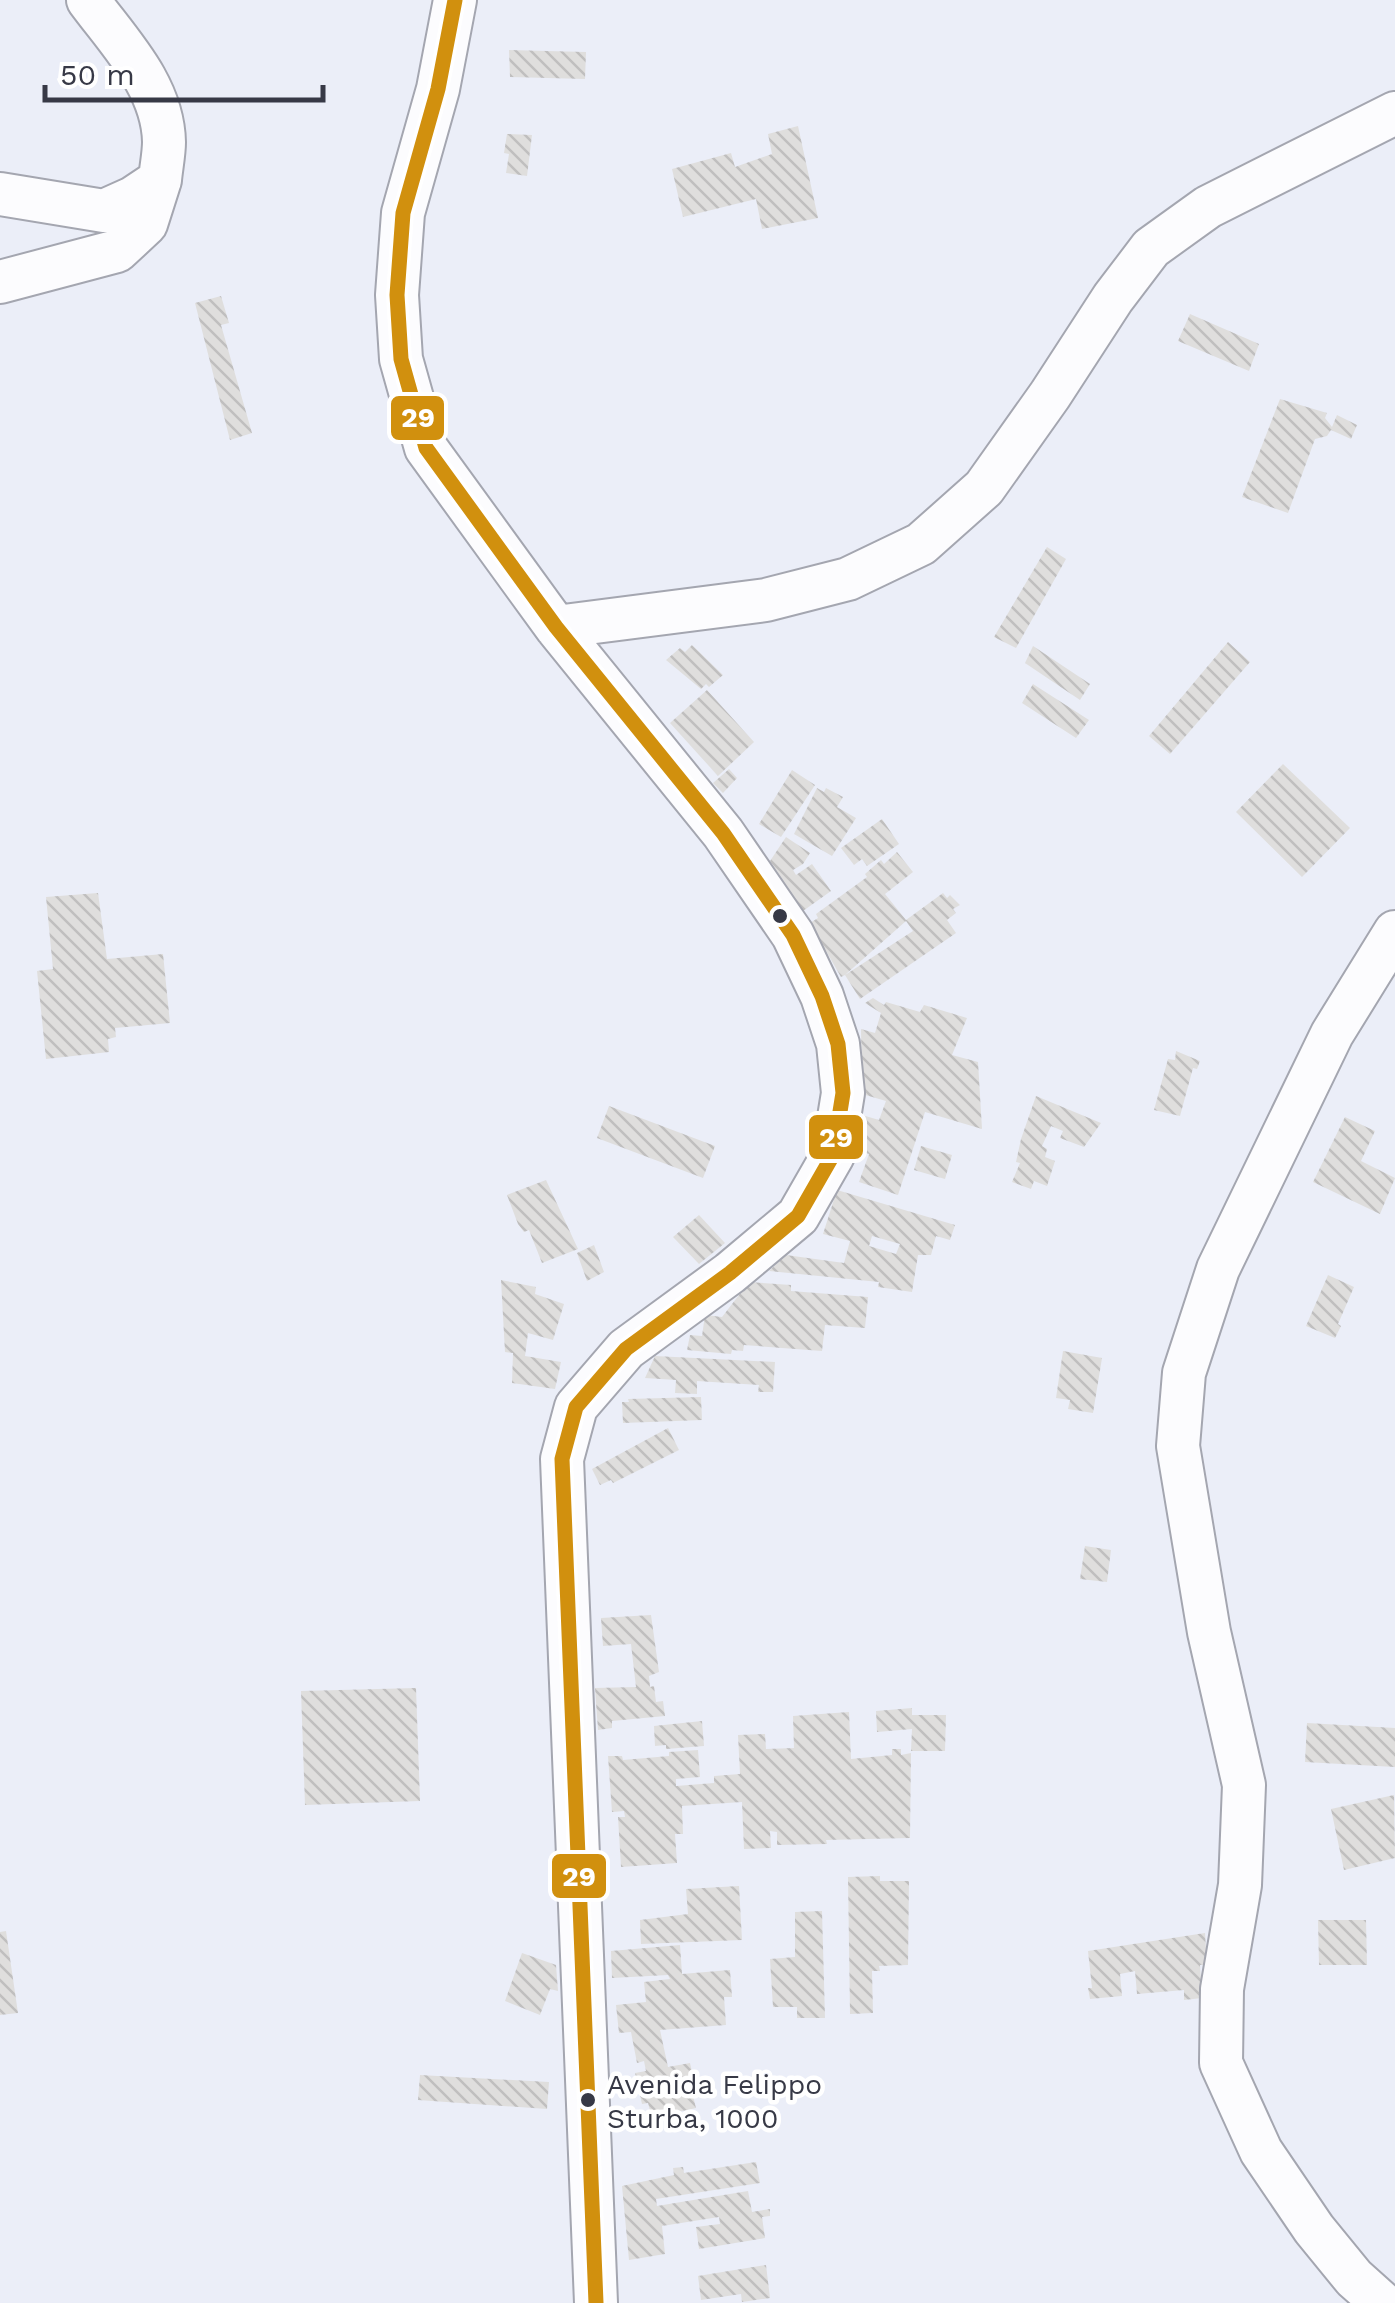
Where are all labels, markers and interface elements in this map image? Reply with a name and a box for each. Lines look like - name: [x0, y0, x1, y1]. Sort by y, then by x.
- scale bar: [45, 40, 322, 102]
- text: 50 m: [60, 57, 135, 92]
- line badge: 29: [389, 394, 446, 442]
- text: 29: [401, 401, 435, 434]
- unlabelled marker: [770, 906, 790, 926]
- line badge: 29: [807, 1113, 865, 1161]
- text: 29: [819, 1121, 853, 1154]
- line badge: 29: [550, 1852, 608, 1900]
- text: 29: [562, 1860, 596, 1893]
- place label: Avenida Felippo Sturba, 1000: [607, 2068, 822, 2135]
- marker: Avenida Felippo Sturba, 1000: [578, 2090, 598, 2110]

